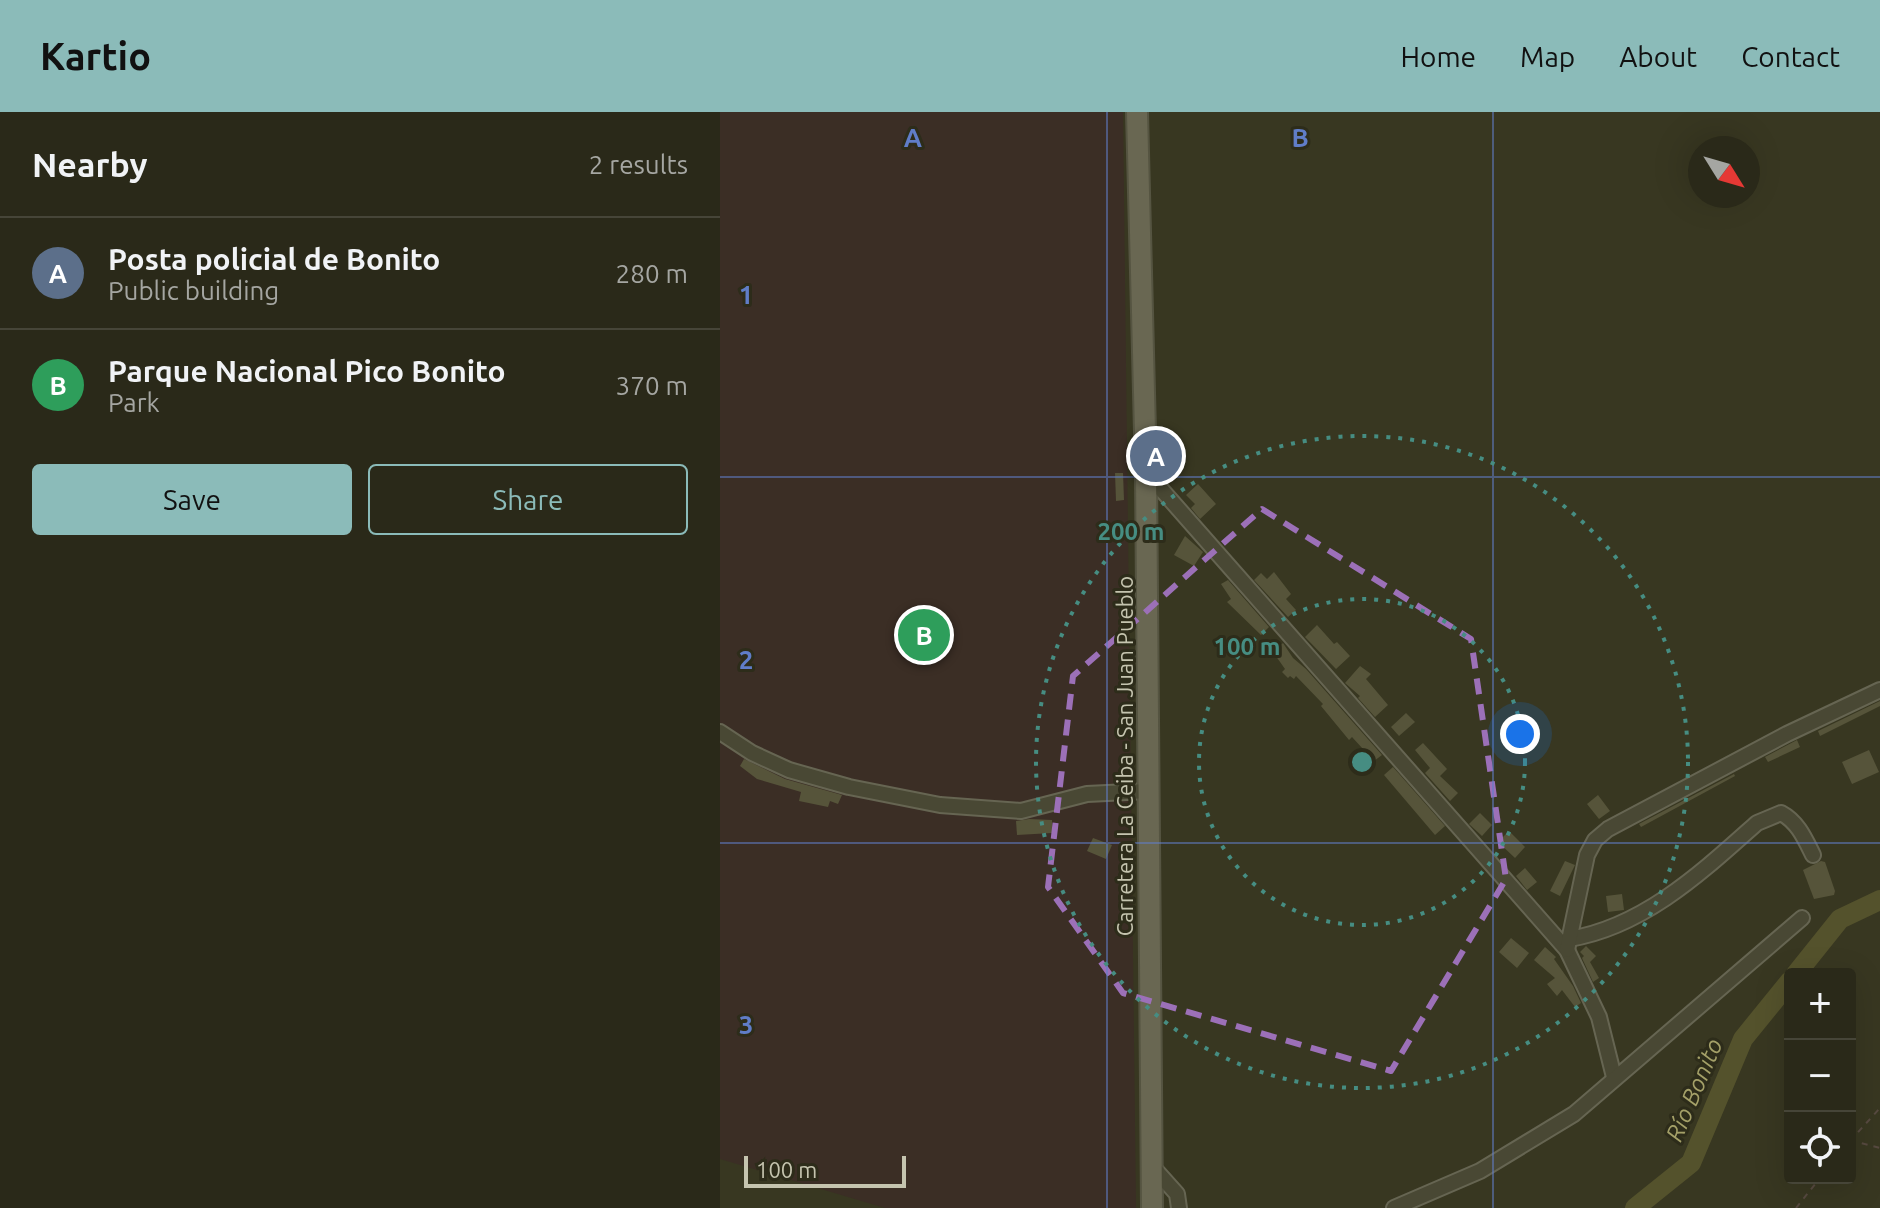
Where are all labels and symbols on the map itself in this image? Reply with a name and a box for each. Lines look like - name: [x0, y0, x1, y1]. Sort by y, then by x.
- text: A: [904, 123, 923, 152]
- text: B: [1291, 123, 1309, 152]
- north arrow: [1688, 136, 1760, 208]
- text: 1: [739, 280, 753, 309]
- pin: A: [1130, 426, 1182, 486]
- text: 200 m: [1098, 518, 1164, 545]
- street label: Carretera La Ceiba - San Juan Pueblo: [1112, 576, 1137, 936]
- pin: B: [898, 605, 950, 665]
- text: 100 m: [1214, 633, 1280, 660]
- text: 2: [739, 645, 753, 674]
- your location: [1500, 714, 1540, 754]
- centre of rings: [1348, 748, 1376, 776]
- text: 3: [739, 1010, 753, 1039]
- water label: Río Bonito: [1660, 1035, 1728, 1145]
- scale bar: [744, 1152, 906, 1188]

